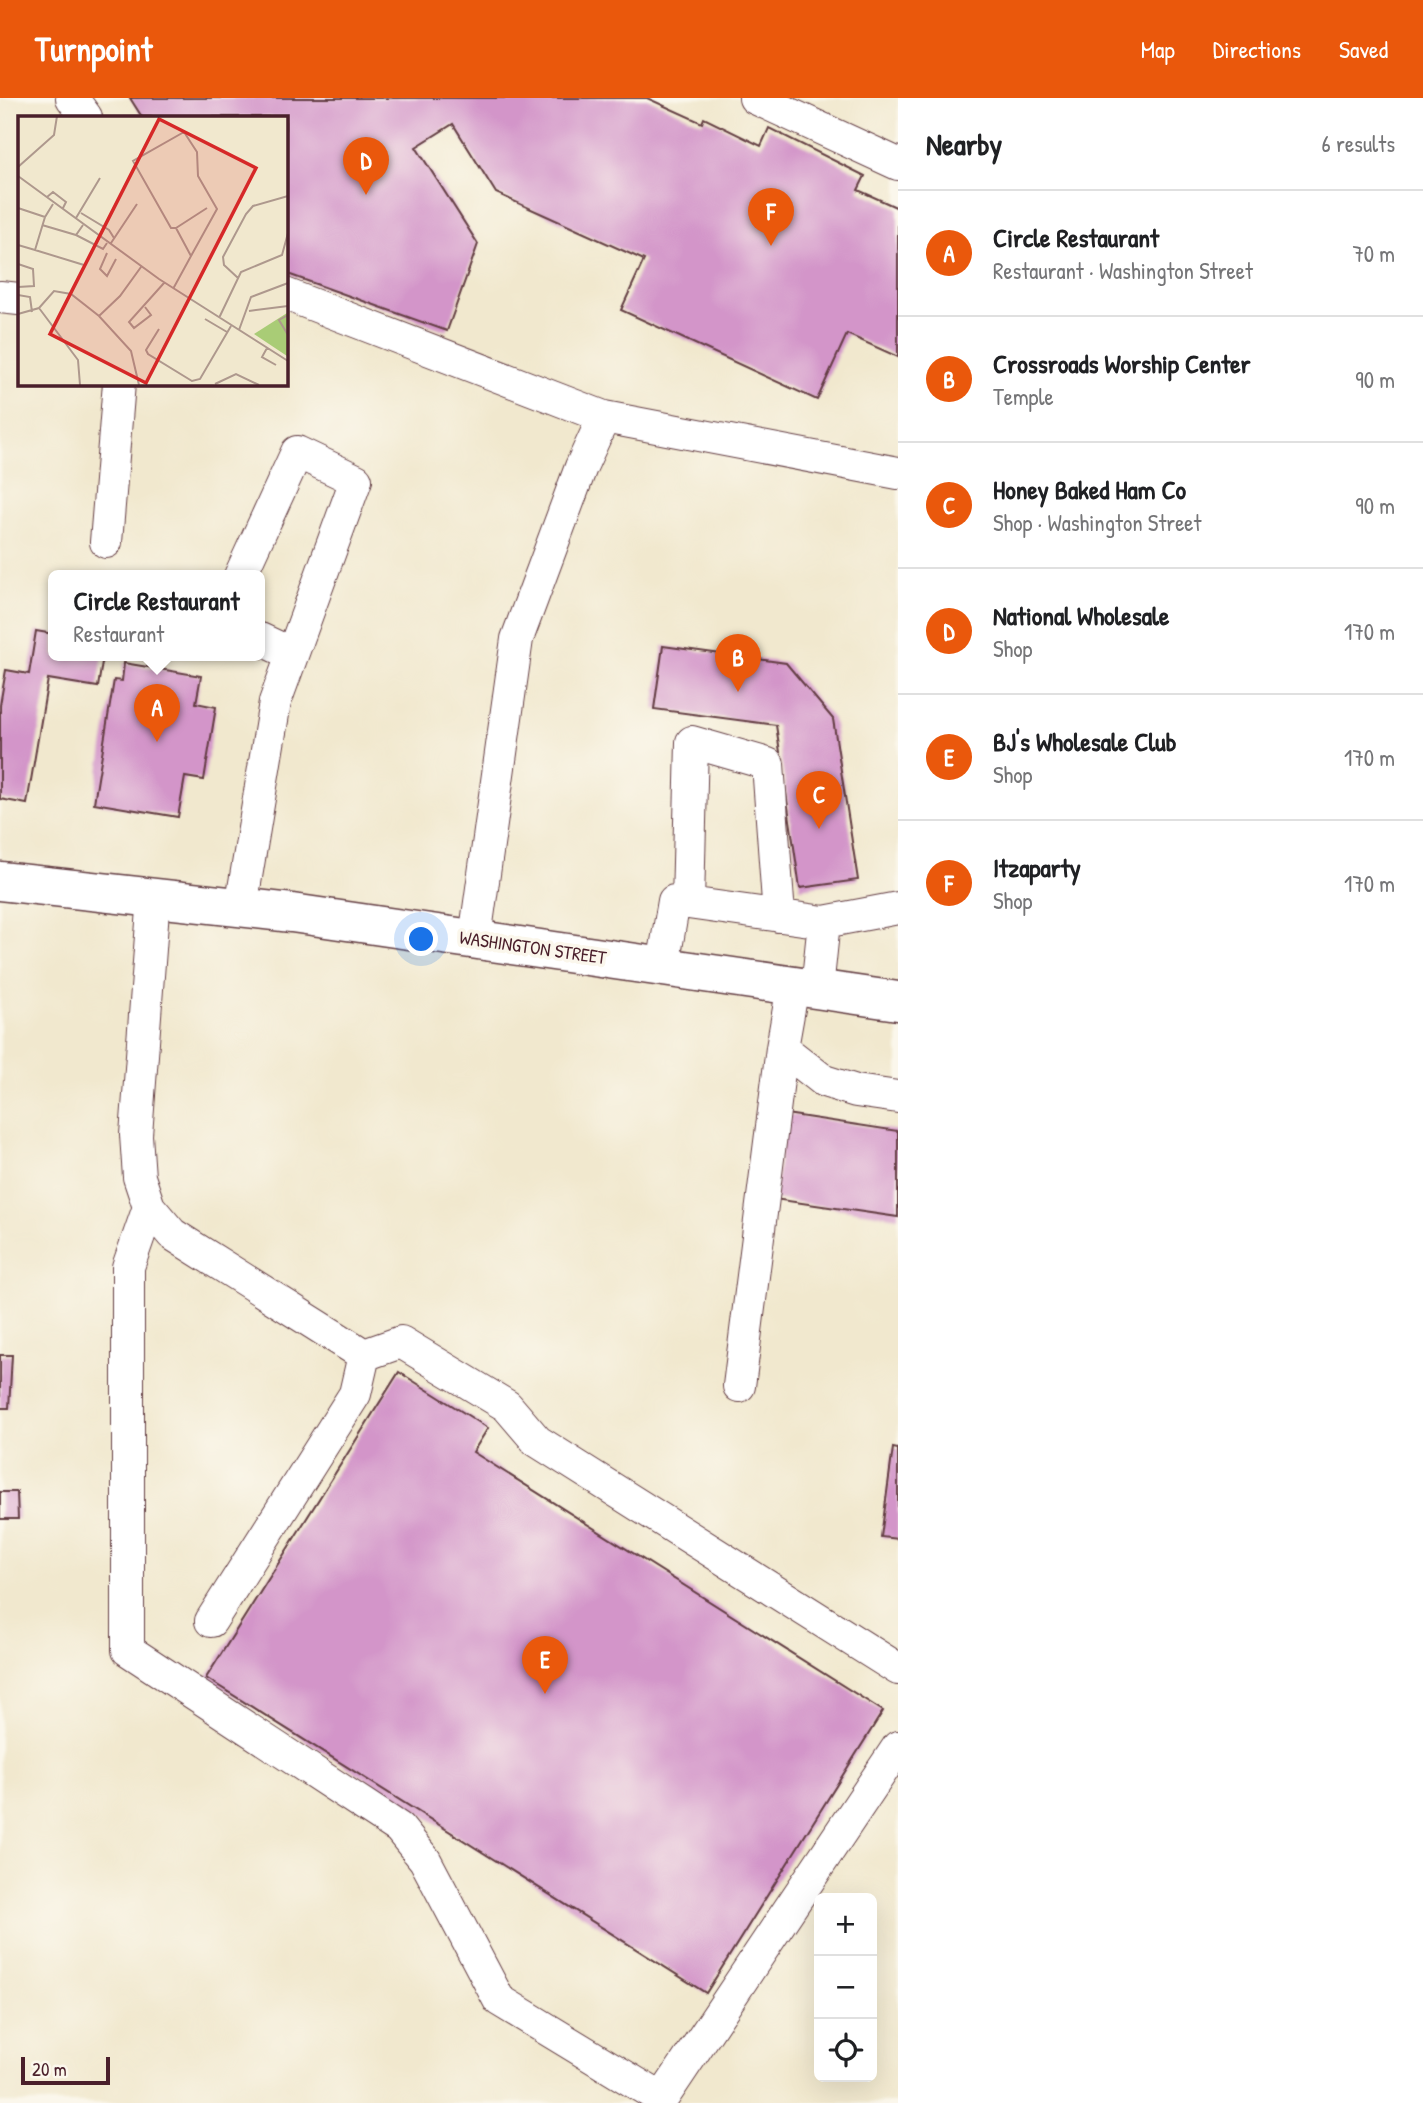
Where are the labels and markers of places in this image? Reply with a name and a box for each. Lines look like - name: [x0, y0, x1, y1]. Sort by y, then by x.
- pin: D: [343, 137, 389, 195]
- pin: F: [748, 188, 794, 246]
- pin: B: [715, 634, 761, 692]
- pin: A: [134, 684, 180, 742]
- pin: C: [796, 771, 842, 829]
- pin: E: [522, 1636, 568, 1694]

